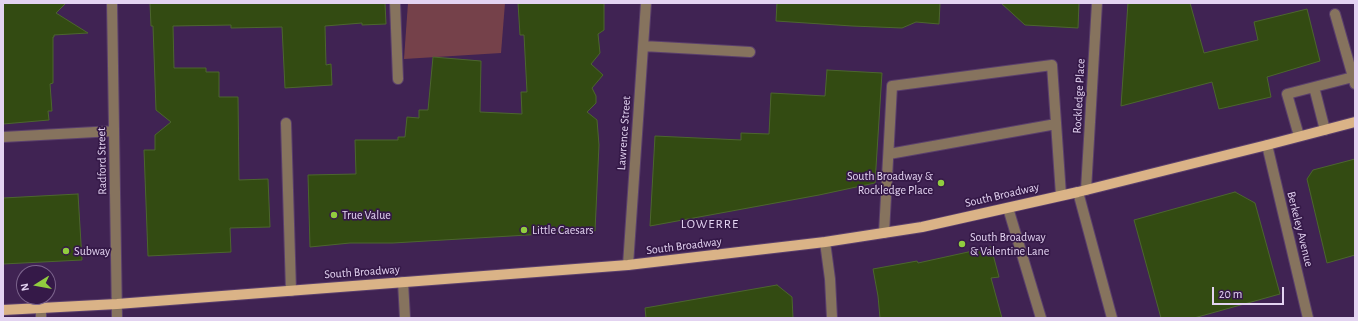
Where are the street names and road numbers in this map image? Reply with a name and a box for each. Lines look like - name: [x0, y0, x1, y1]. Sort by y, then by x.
- street label: Rockledge Place: [1070, 58, 1088, 134]
- street label: Lawrence Street: [614, 95, 634, 171]
- street label: Radford Street: [94, 127, 110, 195]
- street label: South Broadway: [963, 179, 1041, 211]
- street label: Berkeley Avenue: [1284, 190, 1316, 268]
- street label: South Broadway: [646, 234, 722, 258]
- street label: South Broadway: [324, 262, 400, 282]

